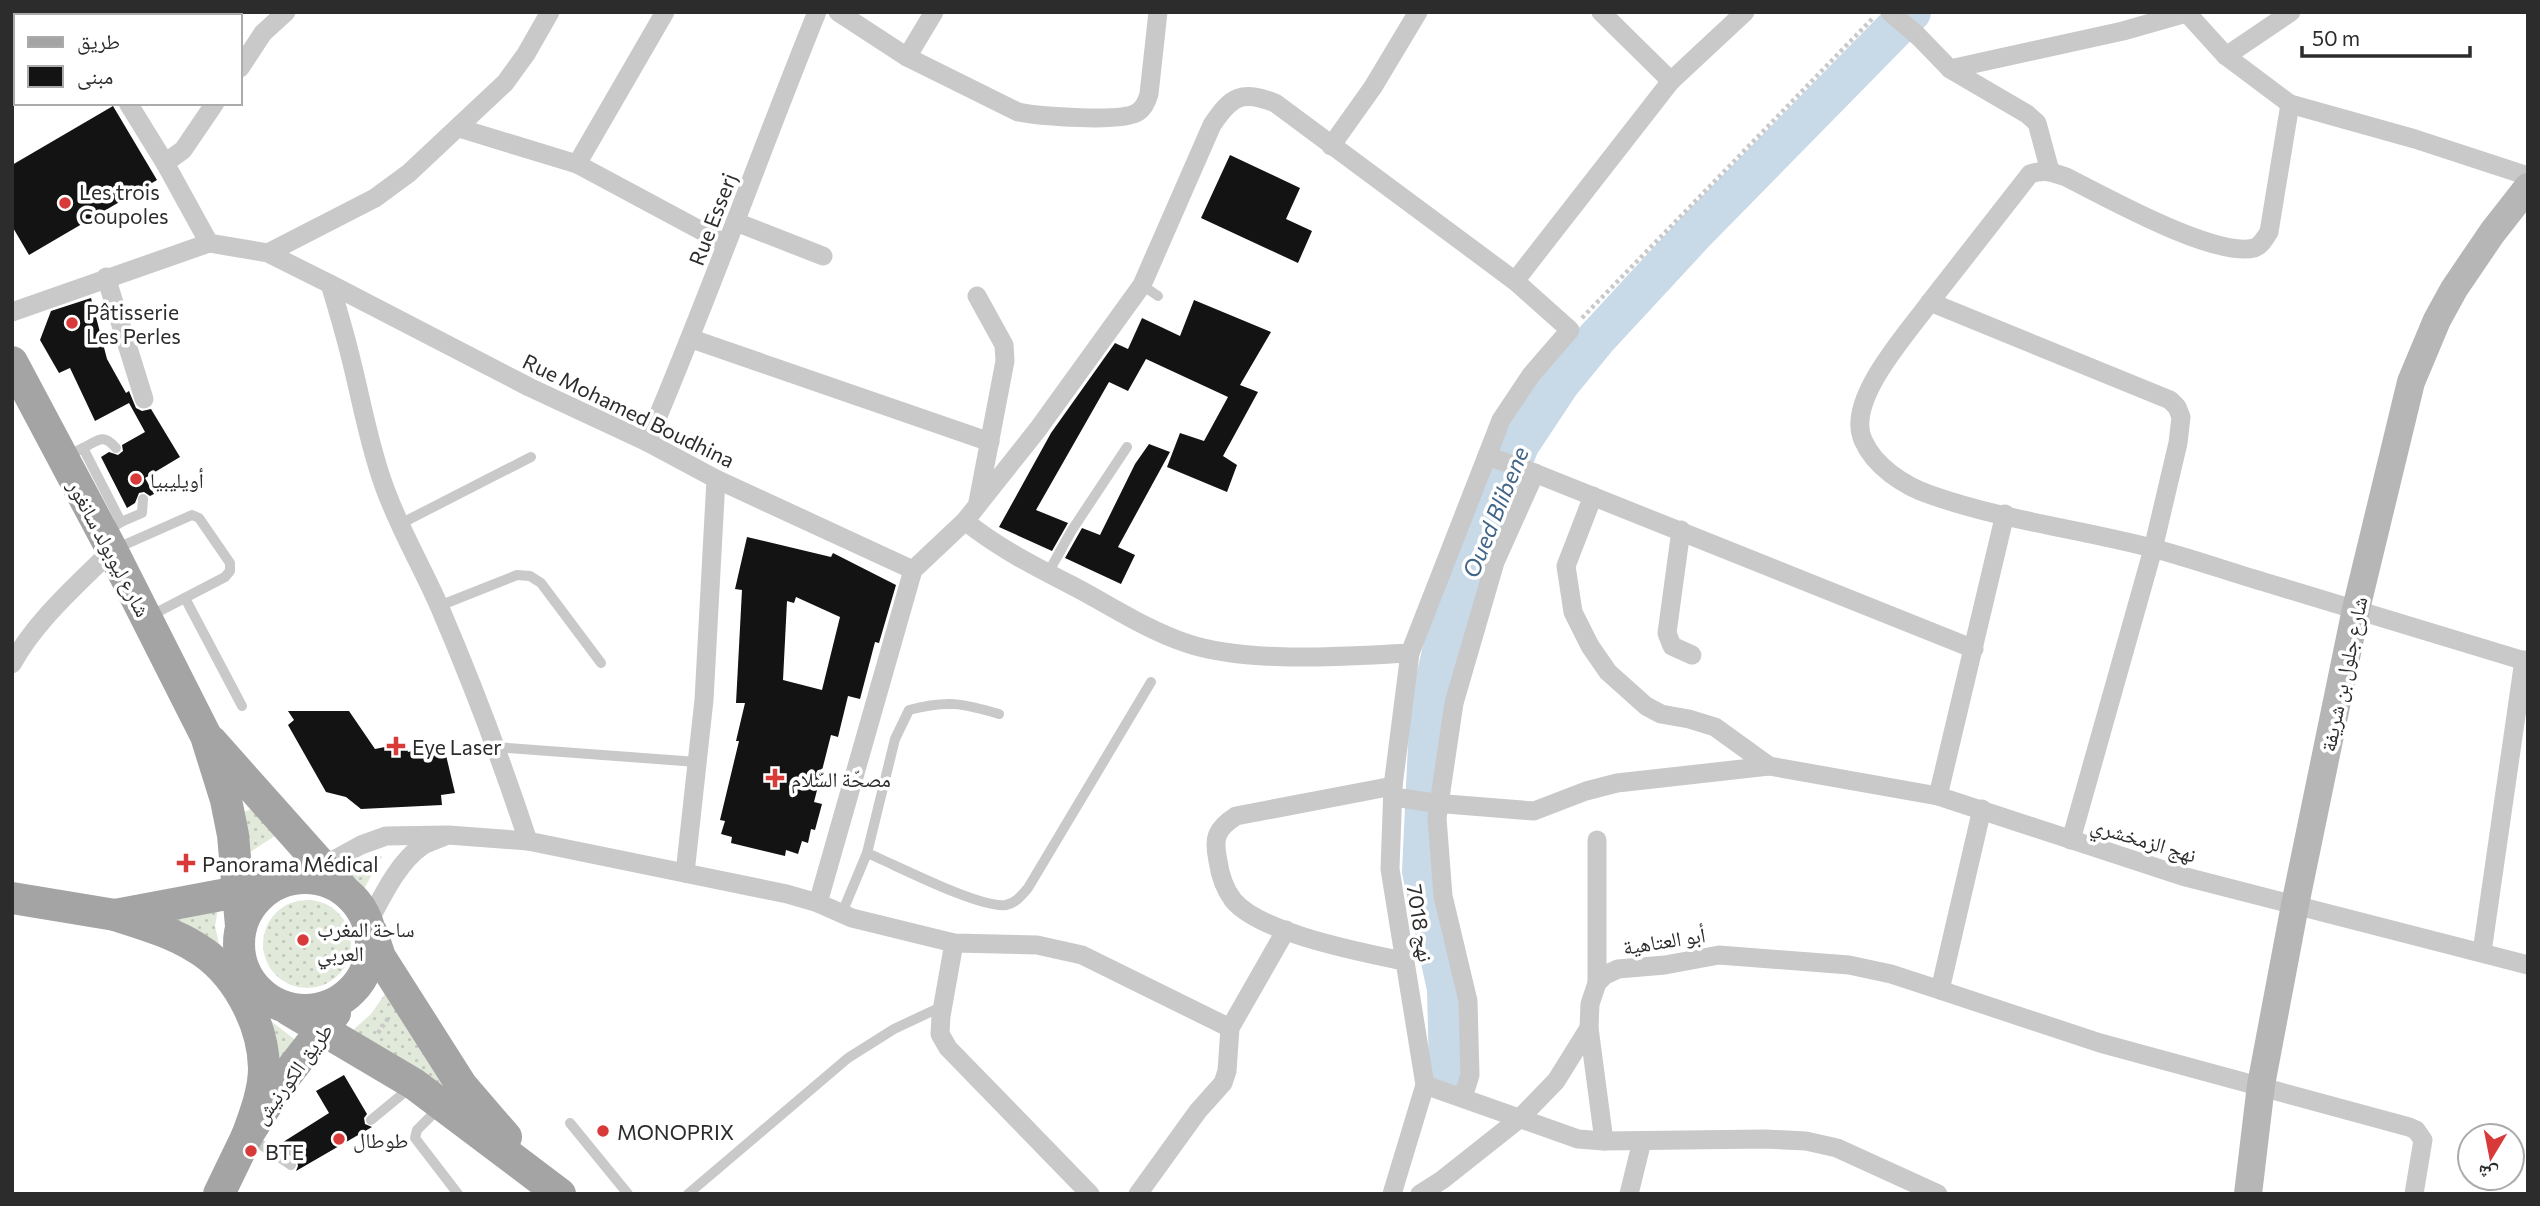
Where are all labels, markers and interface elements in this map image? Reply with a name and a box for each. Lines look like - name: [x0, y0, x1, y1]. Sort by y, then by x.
- legend: [14, 14, 242, 105]
- scale bar: [2302, 14, 2470, 58]
- text: 50 m: [2312, 25, 2360, 50]
- text: طريق: [77, 28, 120, 55]
- text: مبنى: [77, 63, 113, 90]
- street label: Rue Esserj: [683, 169, 741, 269]
- place label: Les trois Coupoles: [79, 179, 169, 228]
- marker: Les trois Coupoles: [57, 195, 73, 211]
- place label: Pâtisserie Les Perles: [86, 299, 181, 348]
- marker: Pâtisserie Les Perles: [64, 315, 80, 331]
- street label: Rue Mohamed Boudhina: [519, 348, 739, 472]
- water label: Oued Blibene: [1456, 442, 1534, 582]
- place label: أويليبيا: [150, 467, 204, 492]
- marker: أويليبيا: [128, 471, 144, 487]
- street label: شارع ليوبولد سانغور: [61, 474, 157, 622]
- street label: شارع جلول بن شريفة: [2314, 594, 2374, 754]
- place label: Eye Laser: [412, 734, 502, 759]
- marker: Eye Laser: [386, 736, 406, 756]
- place label: مصحّة السّلام: [791, 766, 891, 794]
- marker: مصحّة السّلام: [765, 768, 785, 788]
- street label: نهج الزمخشري: [2087, 811, 2200, 872]
- place label: Panorama Médical: [202, 851, 379, 876]
- marker: Panorama Médical: [176, 853, 196, 873]
- street label: نهج 7018: [1401, 882, 1439, 964]
- place label: ساحة المغرب العربي: [317, 916, 415, 970]
- street label: أبو العتاهية: [1621, 921, 1707, 960]
- marker: ساحة المغرب العربي: [295, 932, 311, 948]
- street label: طريق الكورنيش: [247, 1018, 339, 1130]
- place label: MONOPRIX: [617, 1119, 734, 1144]
- north arrow: [2456, 1122, 2526, 1192]
- marker: MONOPRIX: [595, 1123, 611, 1139]
- place label: طوطال: [353, 1127, 408, 1153]
- marker: طوطال: [331, 1131, 347, 1147]
- place label: BTE: [265, 1139, 304, 1164]
- marker: BTE: [243, 1143, 259, 1159]
- text: ش: [2476, 1160, 2500, 1187]

